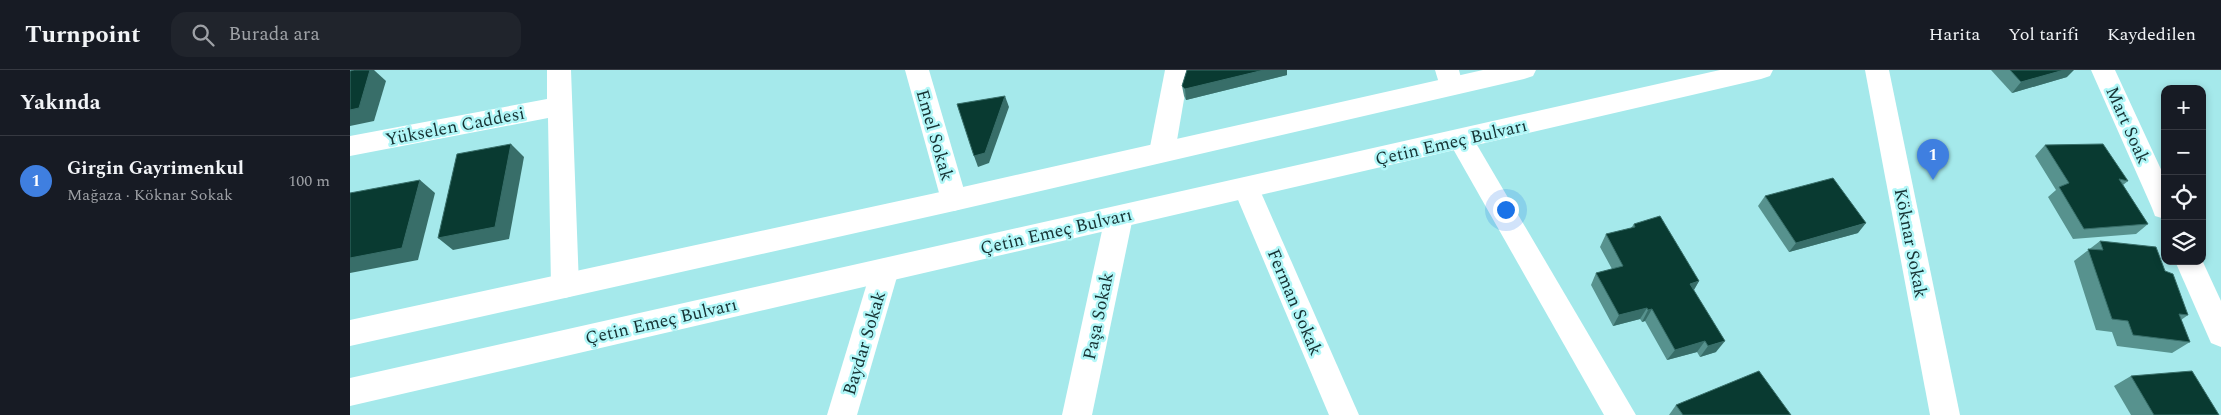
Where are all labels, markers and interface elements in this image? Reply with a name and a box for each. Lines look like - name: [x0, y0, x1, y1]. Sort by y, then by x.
- search box: [171, 12, 521, 57]
- text: Turnpoint: [25, 17, 141, 53]
- text: Burada ara: [229, 20, 320, 49]
- icon: search: [189, 21, 217, 49]
- text: Harita: [1929, 21, 1980, 48]
- text: Yol tarifi: [2008, 21, 2079, 48]
- text: Kaydedilen: [2107, 21, 2196, 48]
- street label: Mart Soak: [2098, 82, 2157, 168]
- map controls: [2161, 85, 2206, 265]
- button: +: [2161, 85, 2206, 130]
- street label: Emel Sokak: [909, 86, 960, 184]
- text: Yakında: [20, 87, 101, 119]
- street label: Yükselen Caddesi: [383, 100, 527, 153]
- street label: Çetin Emeç Bulvarı: [1372, 112, 1530, 173]
- button: −: [2161, 130, 2206, 175]
- pin: 1: [1917, 139, 1949, 180]
- text: Girgin Gayrimenkul: [67, 154, 244, 183]
- text: 1: [32, 169, 40, 193]
- text: 100 m: [288, 169, 330, 193]
- button: locate: [2161, 175, 2206, 220]
- text: Mağaza · Köknar Sokak: [67, 183, 233, 207]
- street label: Köknar Sokak: [1887, 186, 1934, 300]
- your location: [1493, 197, 1519, 223]
- street label: Çetin Emeç Bulvarı: [977, 201, 1135, 262]
- button: layers: [2161, 220, 2206, 265]
- street label: Ferman Sokak: [1260, 245, 1329, 360]
- street label: Paşa Sokak: [1076, 270, 1121, 363]
- street label: Baydar Sokak: [836, 288, 893, 399]
- street label: Çetin Emeç Bulvarı: [582, 291, 740, 352]

